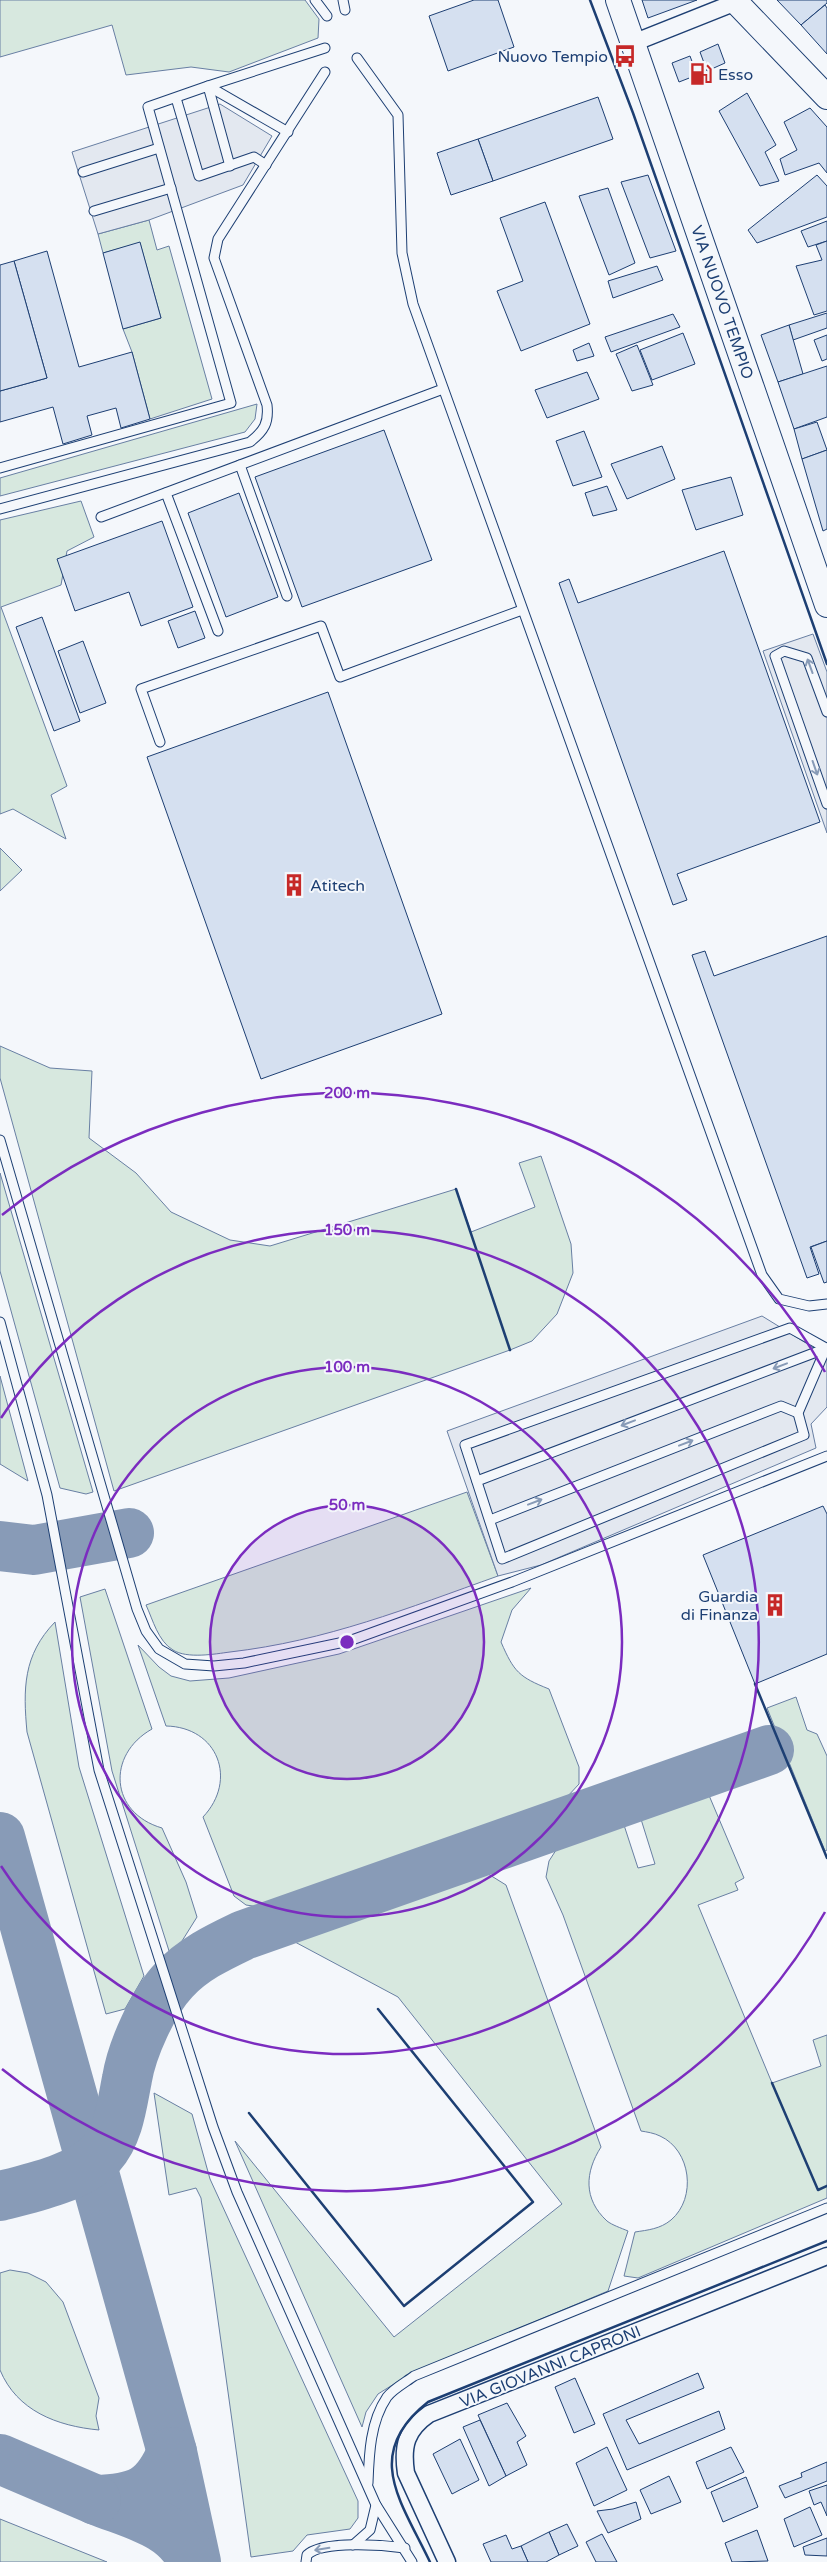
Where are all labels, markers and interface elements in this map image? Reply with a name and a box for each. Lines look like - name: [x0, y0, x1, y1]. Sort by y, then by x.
- bus stop icon: Nuovo Tempio: [612, 43, 638, 69]
- place label: Nuovo Tempio: [497, 47, 608, 67]
- fuel station icon: Esso: [688, 61, 714, 87]
- place label: Esso: [718, 65, 753, 85]
- street label: VIA NUOVO TEMPIO: [686, 223, 758, 382]
- one-way arrow: [805, 659, 814, 674]
- one-way arrow: [810, 760, 820, 776]
- building icon: Atitech: [281, 872, 307, 898]
- place label: Atitech: [310, 876, 365, 896]
- text: 200 m: [324, 1084, 370, 1102]
- text: 150 m: [324, 1221, 370, 1239]
- text: 100 m: [324, 1358, 370, 1376]
- one-way arrow: [773, 1362, 788, 1371]
- one-way arrow: [621, 1419, 636, 1429]
- one-way arrow: [678, 1438, 693, 1447]
- text: 50 m: [329, 1496, 365, 1514]
- one-way arrow: [527, 1497, 542, 1507]
- place label: Guardia di Finanza: [681, 1587, 758, 1625]
- building icon: Guardia di Finanza: [762, 1592, 788, 1618]
- centre of rings: [338, 1633, 356, 1651]
- street label: VIA GIOVANNI CAPRONI: [457, 2321, 644, 2412]
- one-way arrow: [314, 2544, 330, 2554]

